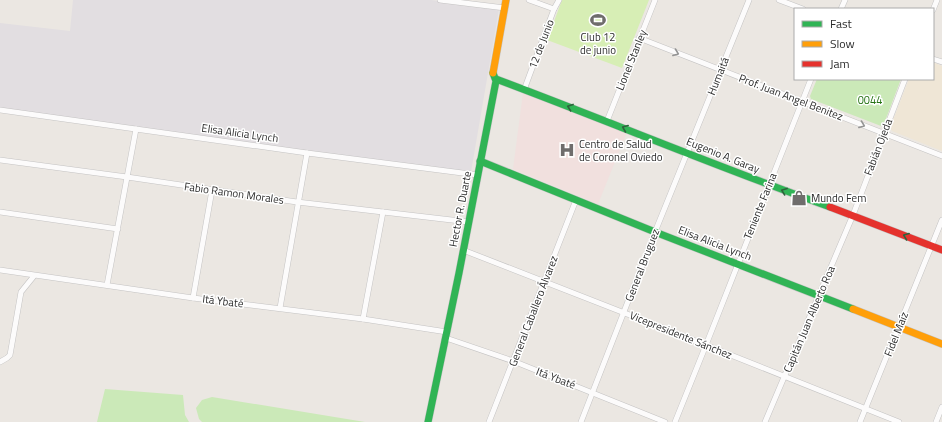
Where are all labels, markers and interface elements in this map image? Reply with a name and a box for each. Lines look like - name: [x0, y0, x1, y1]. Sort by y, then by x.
- legend: [794, 8, 934, 80]
- sports icon: Club 12 de junio: [589, 11, 607, 29]
- text: Fast: [830, 14, 853, 33]
- street label: 12 de Junio: [524, 17, 558, 71]
- street label: Lionel Stanley: [612, 27, 651, 93]
- place label: Club 12 de junio: [580, 29, 616, 58]
- text: Slow: [830, 34, 855, 53]
- one-way arrow: [672, 48, 679, 56]
- street label: Humaitá: [703, 54, 733, 97]
- text: Jam: [830, 54, 850, 73]
- street label: Prof. Juan Angel Benitez: [737, 70, 845, 124]
- park label: 0044: [858, 92, 882, 108]
- one-way arrow: [567, 104, 574, 112]
- street label: Fabián Ojeda: [860, 116, 896, 178]
- street label: Elisa Alicia Lynch: [201, 120, 280, 146]
- one-way arrow: [859, 120, 866, 128]
- one-way arrow: [621, 124, 628, 132]
- street label: Eugenio A. Garay: [684, 133, 763, 177]
- place label: Centro de Salud de Coronel Oviedo: [579, 136, 663, 165]
- hospital icon: Centro de Salud de Coronel Oviedo: [558, 141, 576, 159]
- street label: Hector R. Duarte: [445, 169, 475, 248]
- street label: Teniente Farina: [739, 170, 781, 242]
- street label: Fabio Ramon Morales: [183, 178, 285, 208]
- one-way arrow: [781, 187, 788, 195]
- shop icon: Mundo Fem: [790, 189, 808, 207]
- place label: Mundo Fem: [811, 190, 866, 206]
- street label: Elisa Alicia Lynch: [676, 222, 754, 264]
- street label: General Bruguez: [621, 226, 663, 304]
- one-way arrow: [902, 233, 909, 241]
- street label: General Caballero Álvarez: [504, 253, 562, 369]
- street label: Capitán Juan Alberto Roa: [779, 263, 839, 375]
- street label: Itá Ybaté: [202, 291, 245, 312]
- street label: Vicepresidente Sánchez: [627, 307, 735, 363]
- street label: Fidel Maíz: [880, 309, 912, 359]
- street label: Itá Ybaté: [534, 363, 578, 393]

